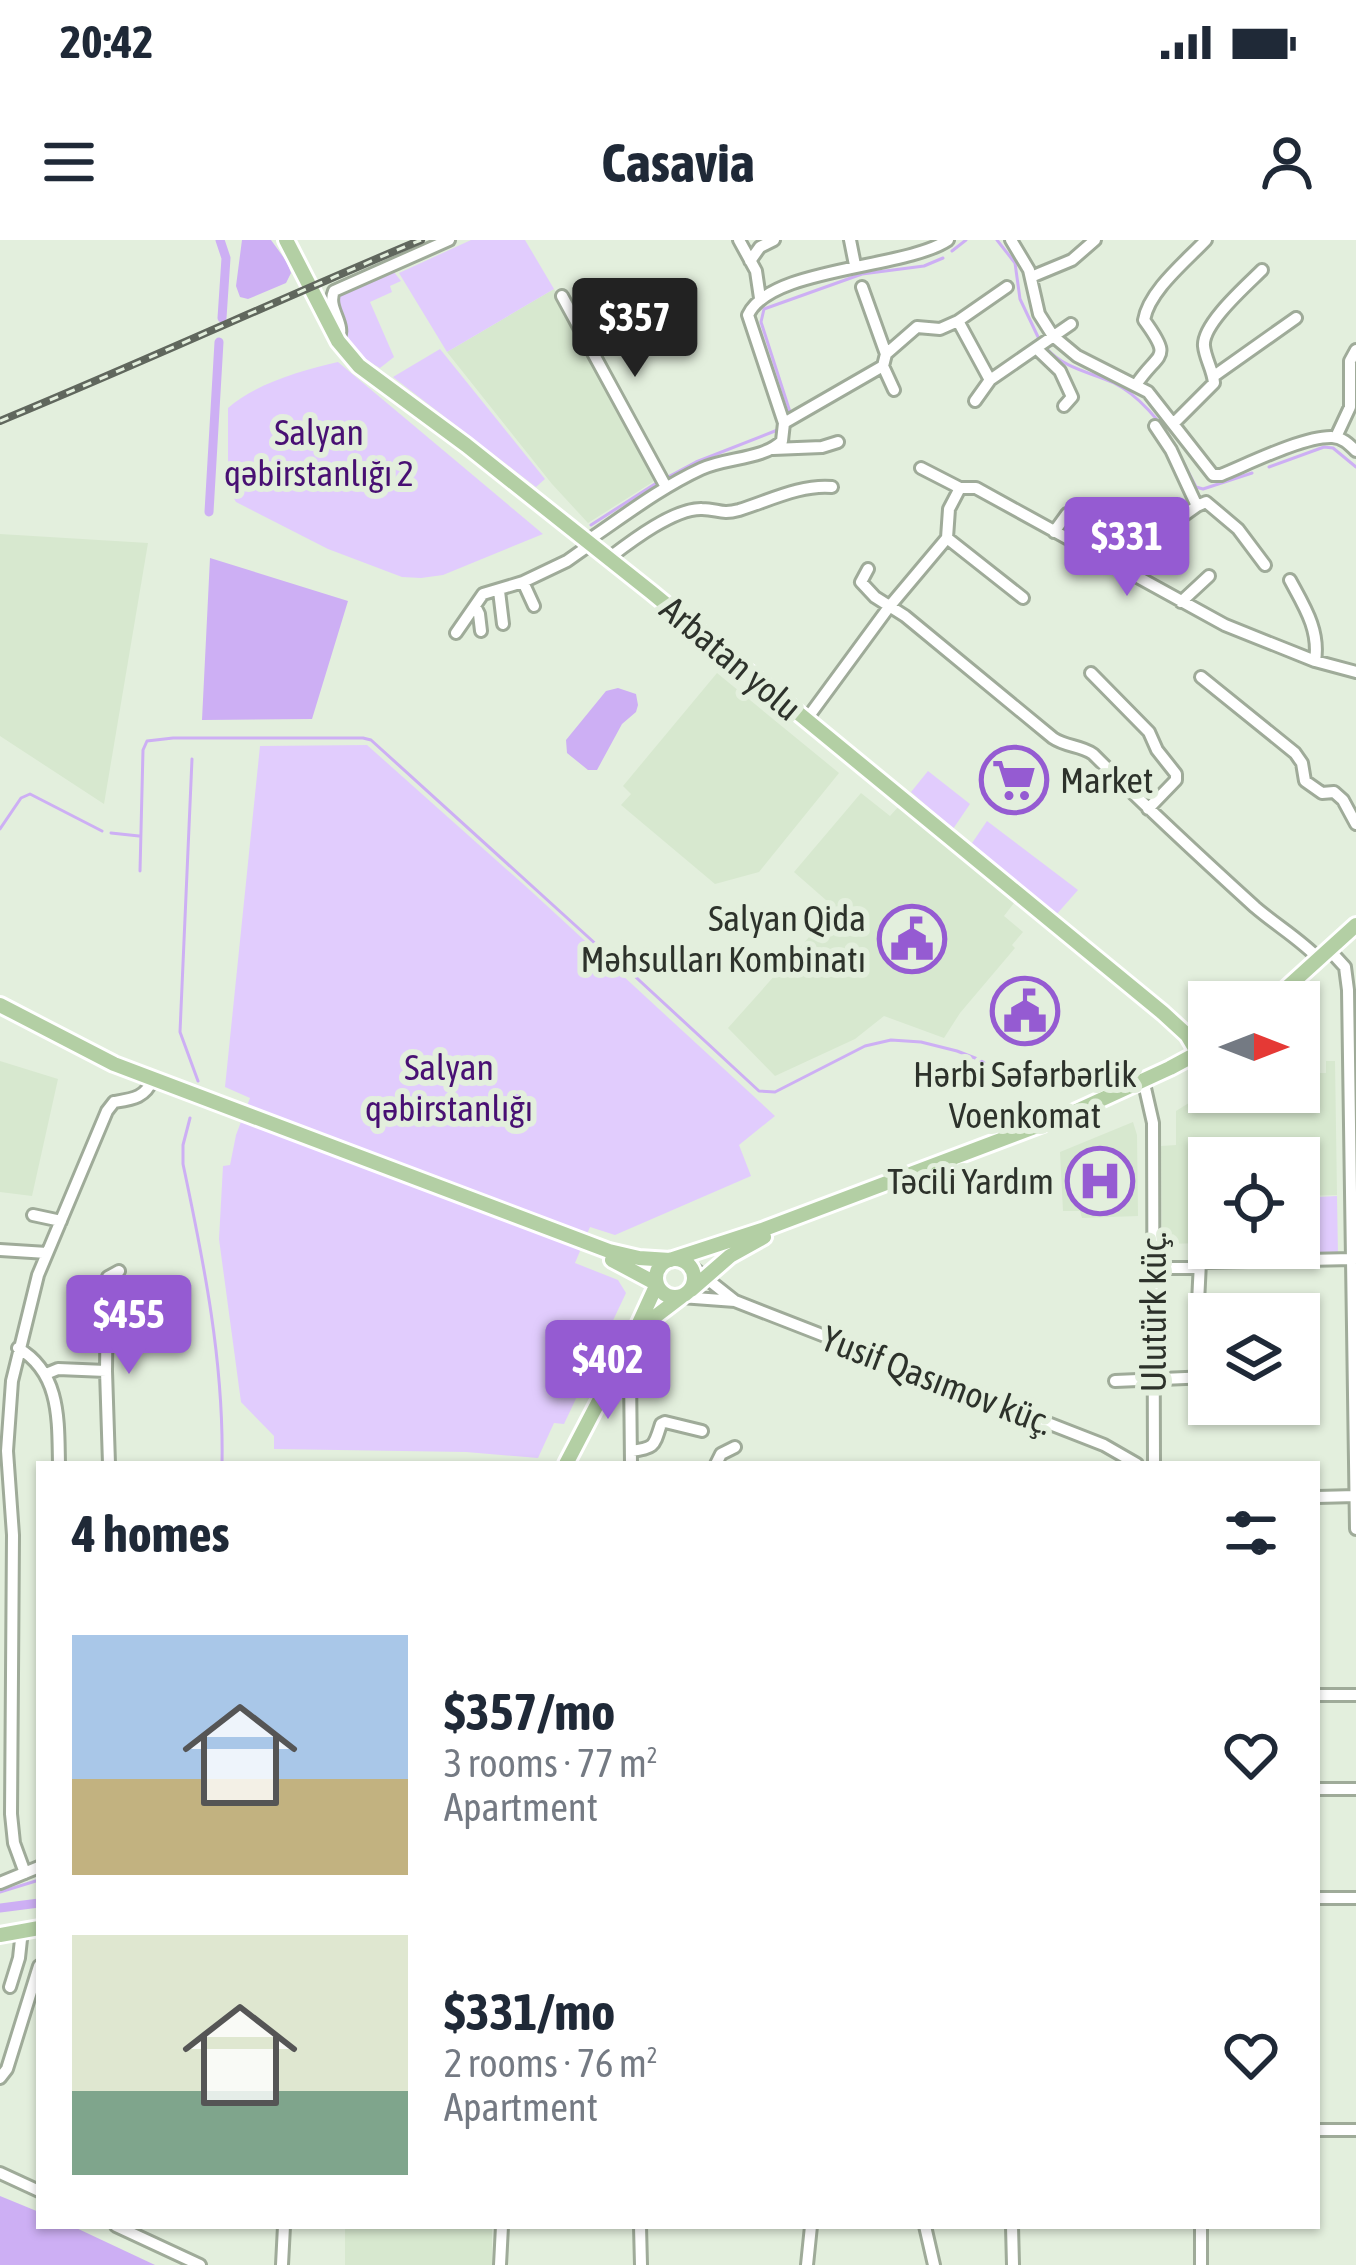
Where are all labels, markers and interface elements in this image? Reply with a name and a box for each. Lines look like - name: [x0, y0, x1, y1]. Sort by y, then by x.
- text: 20:42: [60, 16, 154, 68]
- icon: menu: [36, 129, 102, 195]
- icon: person: [1254, 129, 1320, 195]
- text: Casavia: [601, 132, 755, 193]
- pin: $357: [564, 278, 706, 380]
- text: $357: [599, 295, 671, 339]
- park label: Salyan qəbirstanlığı 2: [224, 411, 414, 494]
- pin: $331: [1056, 497, 1198, 599]
- text: $331: [1091, 514, 1163, 558]
- street label: Arbatan yolu: [652, 587, 810, 729]
- supermarket icon: Market: [979, 745, 1049, 815]
- place label: Market: [1060, 759, 1153, 801]
- place label: Salyan Qida Məhsulları Kombinatı: [580, 897, 866, 980]
- public building icon: Salyan Qida Məhsulları Kombinatı: [877, 904, 947, 974]
- public building icon: Hərbi Səfərbərlik Voenkomat: [990, 976, 1060, 1046]
- north arrow: [1188, 981, 1320, 1113]
- map controls: [1188, 981, 1320, 1425]
- park label: Salyan qəbirstanlığı: [365, 1046, 533, 1129]
- place label: Hərbi Səfərbərlik Voenkomat: [913, 1053, 1137, 1136]
- button: locate: [1188, 1137, 1320, 1269]
- hospital icon: Təcili Yardım: [1065, 1146, 1135, 1216]
- place label: Təcili Yardım: [887, 1160, 1054, 1202]
- street label: Ulutürk küç.: [1132, 1232, 1174, 1392]
- pin: $455: [58, 1275, 200, 1377]
- text: $455: [93, 1292, 165, 1336]
- button: layers: [1188, 1293, 1320, 1425]
- street label: Yusif Qasımov küç.: [816, 1317, 1058, 1443]
- pin: $402: [537, 1320, 679, 1422]
- text: $402: [572, 1337, 644, 1381]
- icon: filters: [1218, 1500, 1284, 1566]
- text: 4 homes: [72, 1504, 230, 1563]
- text: $357/mo: [444, 1682, 615, 1741]
- icon: home: [168, 1683, 312, 1827]
- icon: heart: [1218, 1722, 1284, 1788]
- text: 3 rooms · 77 m²: [444, 1741, 658, 1785]
- text: Apartment: [444, 1785, 598, 1829]
- text: $331/mo: [444, 1982, 615, 2041]
- icon: home: [168, 1983, 312, 2127]
- icon: heart: [1218, 2022, 1284, 2088]
- text: 2 rooms · 76 m²: [444, 2041, 658, 2085]
- text: Apartment: [444, 2085, 598, 2129]

